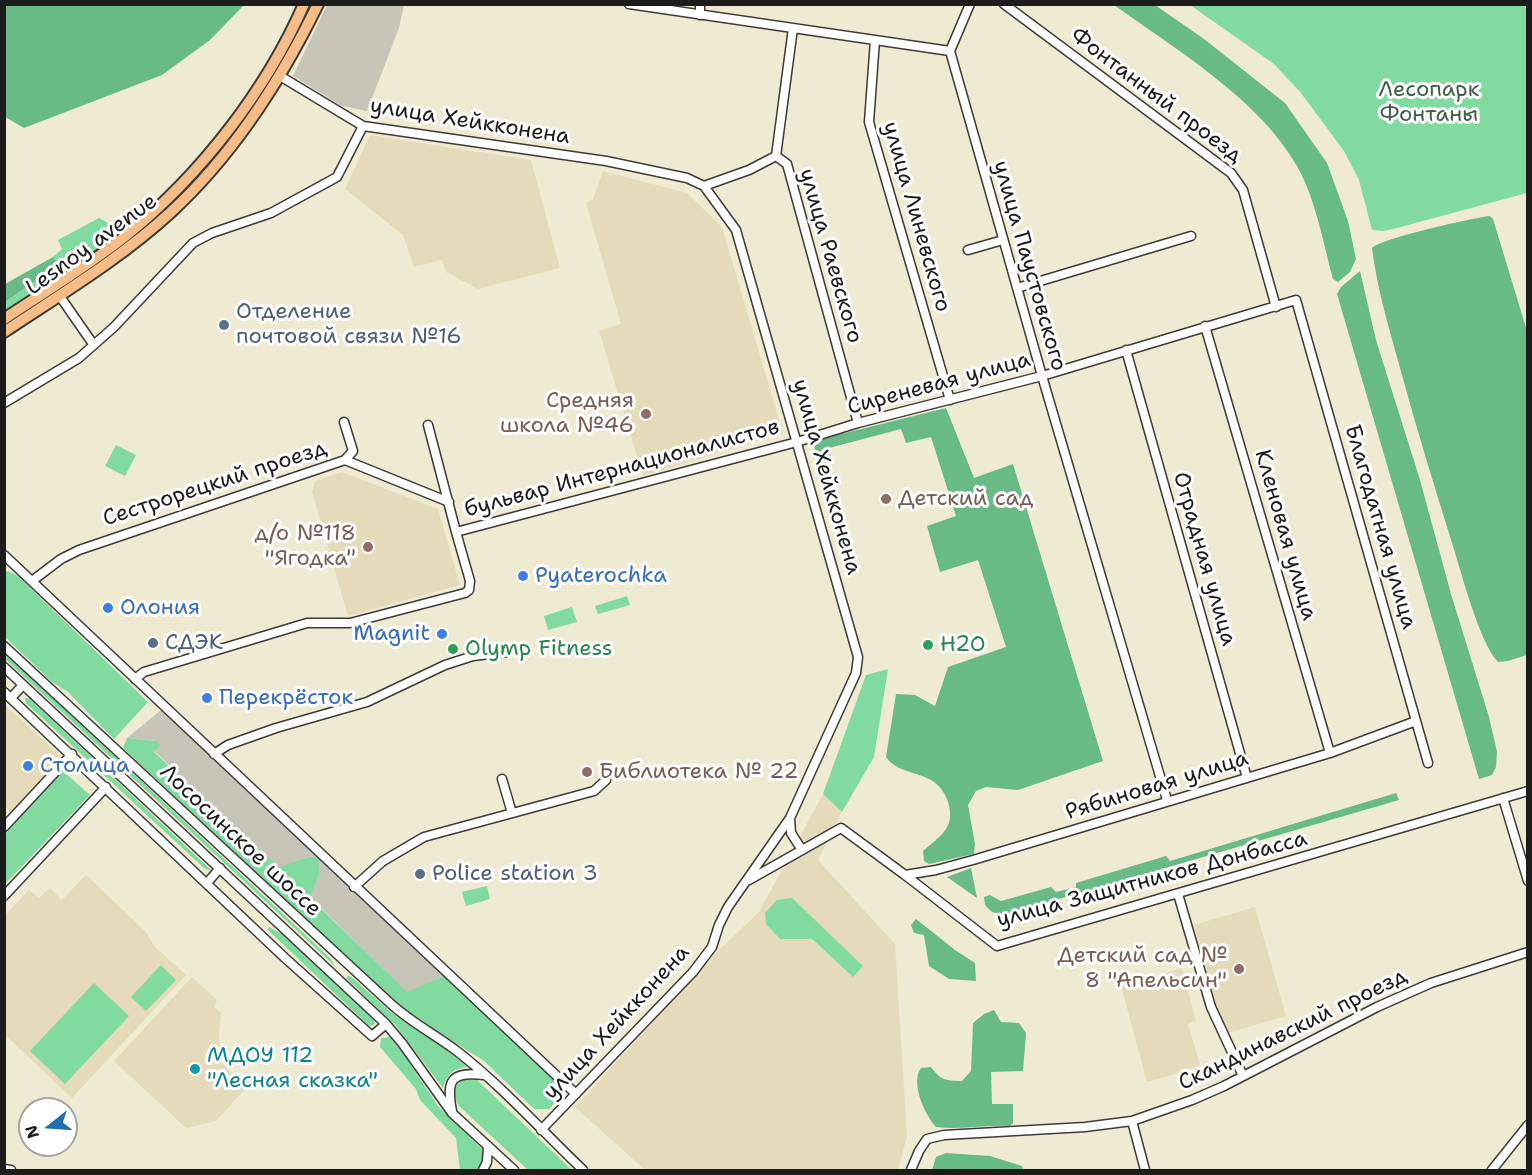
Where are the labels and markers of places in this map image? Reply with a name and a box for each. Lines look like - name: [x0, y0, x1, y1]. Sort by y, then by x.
- place label: Отделение почтовой связи №16: [236, 299, 462, 350]
- marker: Отделение почтовой связи №16: [217, 318, 231, 332]
- place label: Средняя школа №46: [500, 388, 634, 440]
- marker: Средняя школа №46: [639, 407, 653, 421]
- place label: Детский сад: [898, 486, 1034, 512]
- marker: Детский сад: [879, 492, 893, 506]
- place label: д/о №118 "Ягодка": [254, 521, 356, 572]
- marker: д/о №118 "Ягодка": [361, 540, 375, 554]
- place label: Pyaterochka: [535, 563, 667, 589]
- marker: Pyaterochka: [516, 569, 530, 583]
- place label: Олония: [120, 595, 200, 621]
- marker: Олония: [101, 601, 115, 615]
- place label: Magnit: [353, 621, 430, 647]
- marker: Magnit: [435, 627, 449, 641]
- place label: СДЭК: [165, 630, 223, 656]
- place label: H2O: [940, 632, 986, 658]
- marker: СДЭК: [146, 636, 160, 650]
- place label: Olymp Fitness: [465, 636, 613, 662]
- marker: H2O: [921, 638, 935, 652]
- marker: Olymp Fitness: [446, 642, 460, 656]
- place label: Перекрёсток: [219, 685, 353, 711]
- marker: Перекрёсток: [200, 691, 214, 705]
- place label: Столица: [40, 753, 130, 779]
- marker: Столица: [21, 759, 35, 773]
- place label: Библиотека № 22: [599, 759, 799, 785]
- marker: Библиотека № 22: [580, 765, 594, 779]
- place label: Police station 3: [432, 861, 598, 887]
- marker: Police station 3: [413, 867, 427, 881]
- place label: Детский сад № 8 "Апельсин": [1057, 943, 1227, 994]
- marker: Детский сад № 8 "Апельсин": [1232, 962, 1246, 976]
- place label: МДОУ 112 "Лесная сказка": [207, 1043, 378, 1094]
- marker: МДОУ 112 "Лесная сказка": [188, 1062, 202, 1076]

